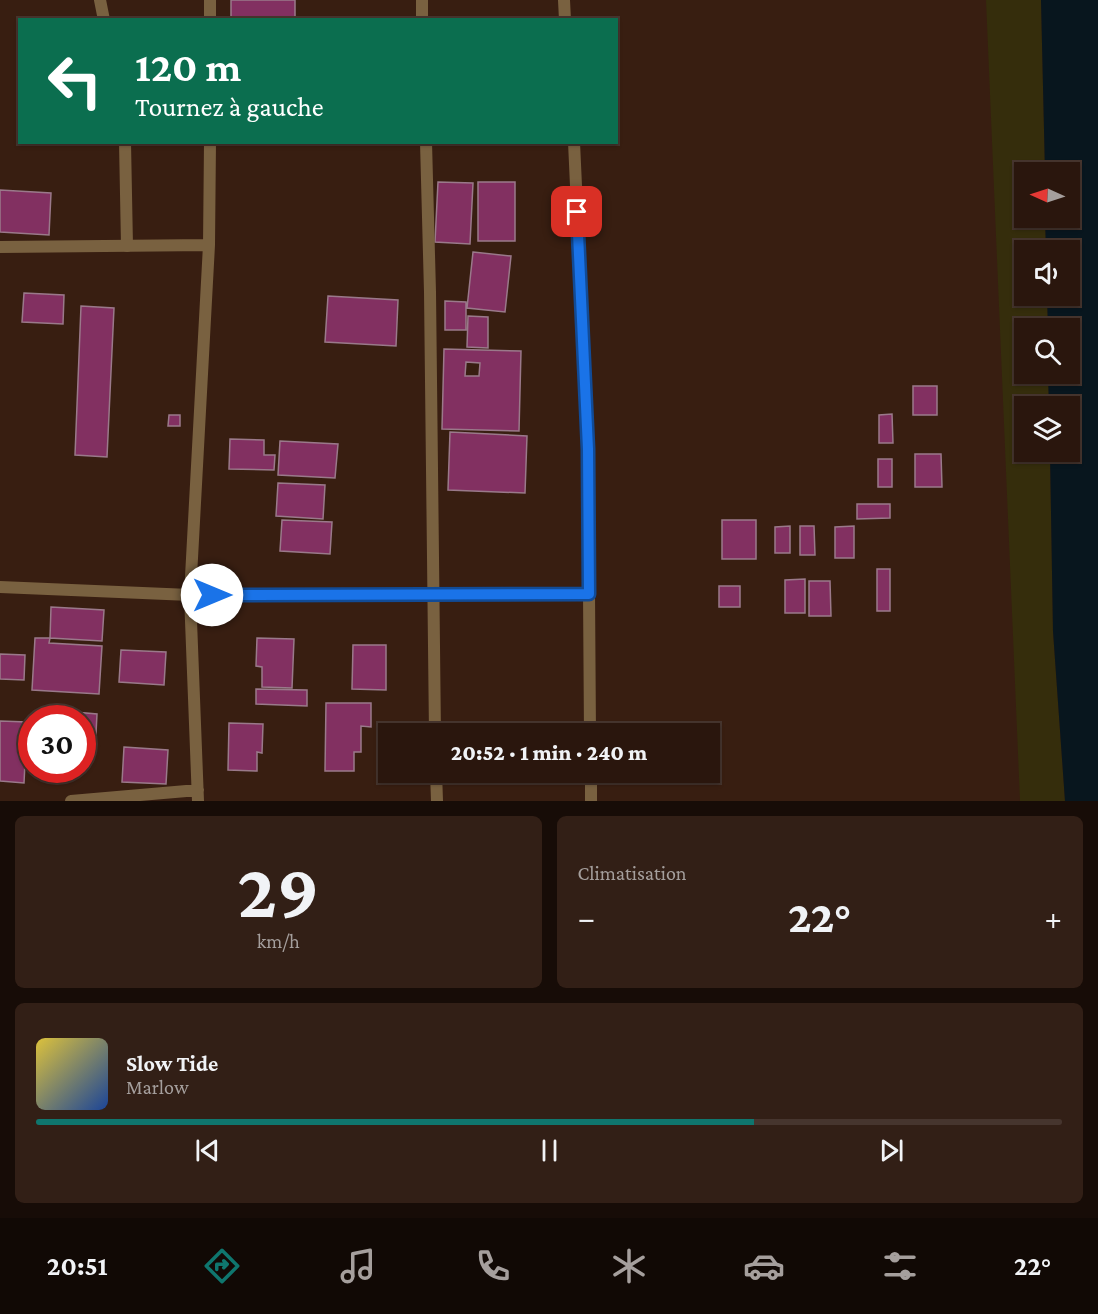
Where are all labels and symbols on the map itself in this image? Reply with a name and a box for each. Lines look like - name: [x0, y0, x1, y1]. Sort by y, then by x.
- north arrow: [1014, 162, 1080, 228]
- pin: [551, 186, 602, 237]
- position arrow: [180, 563, 244, 627]
- speed limit sign: 30: [18, 705, 96, 783]

